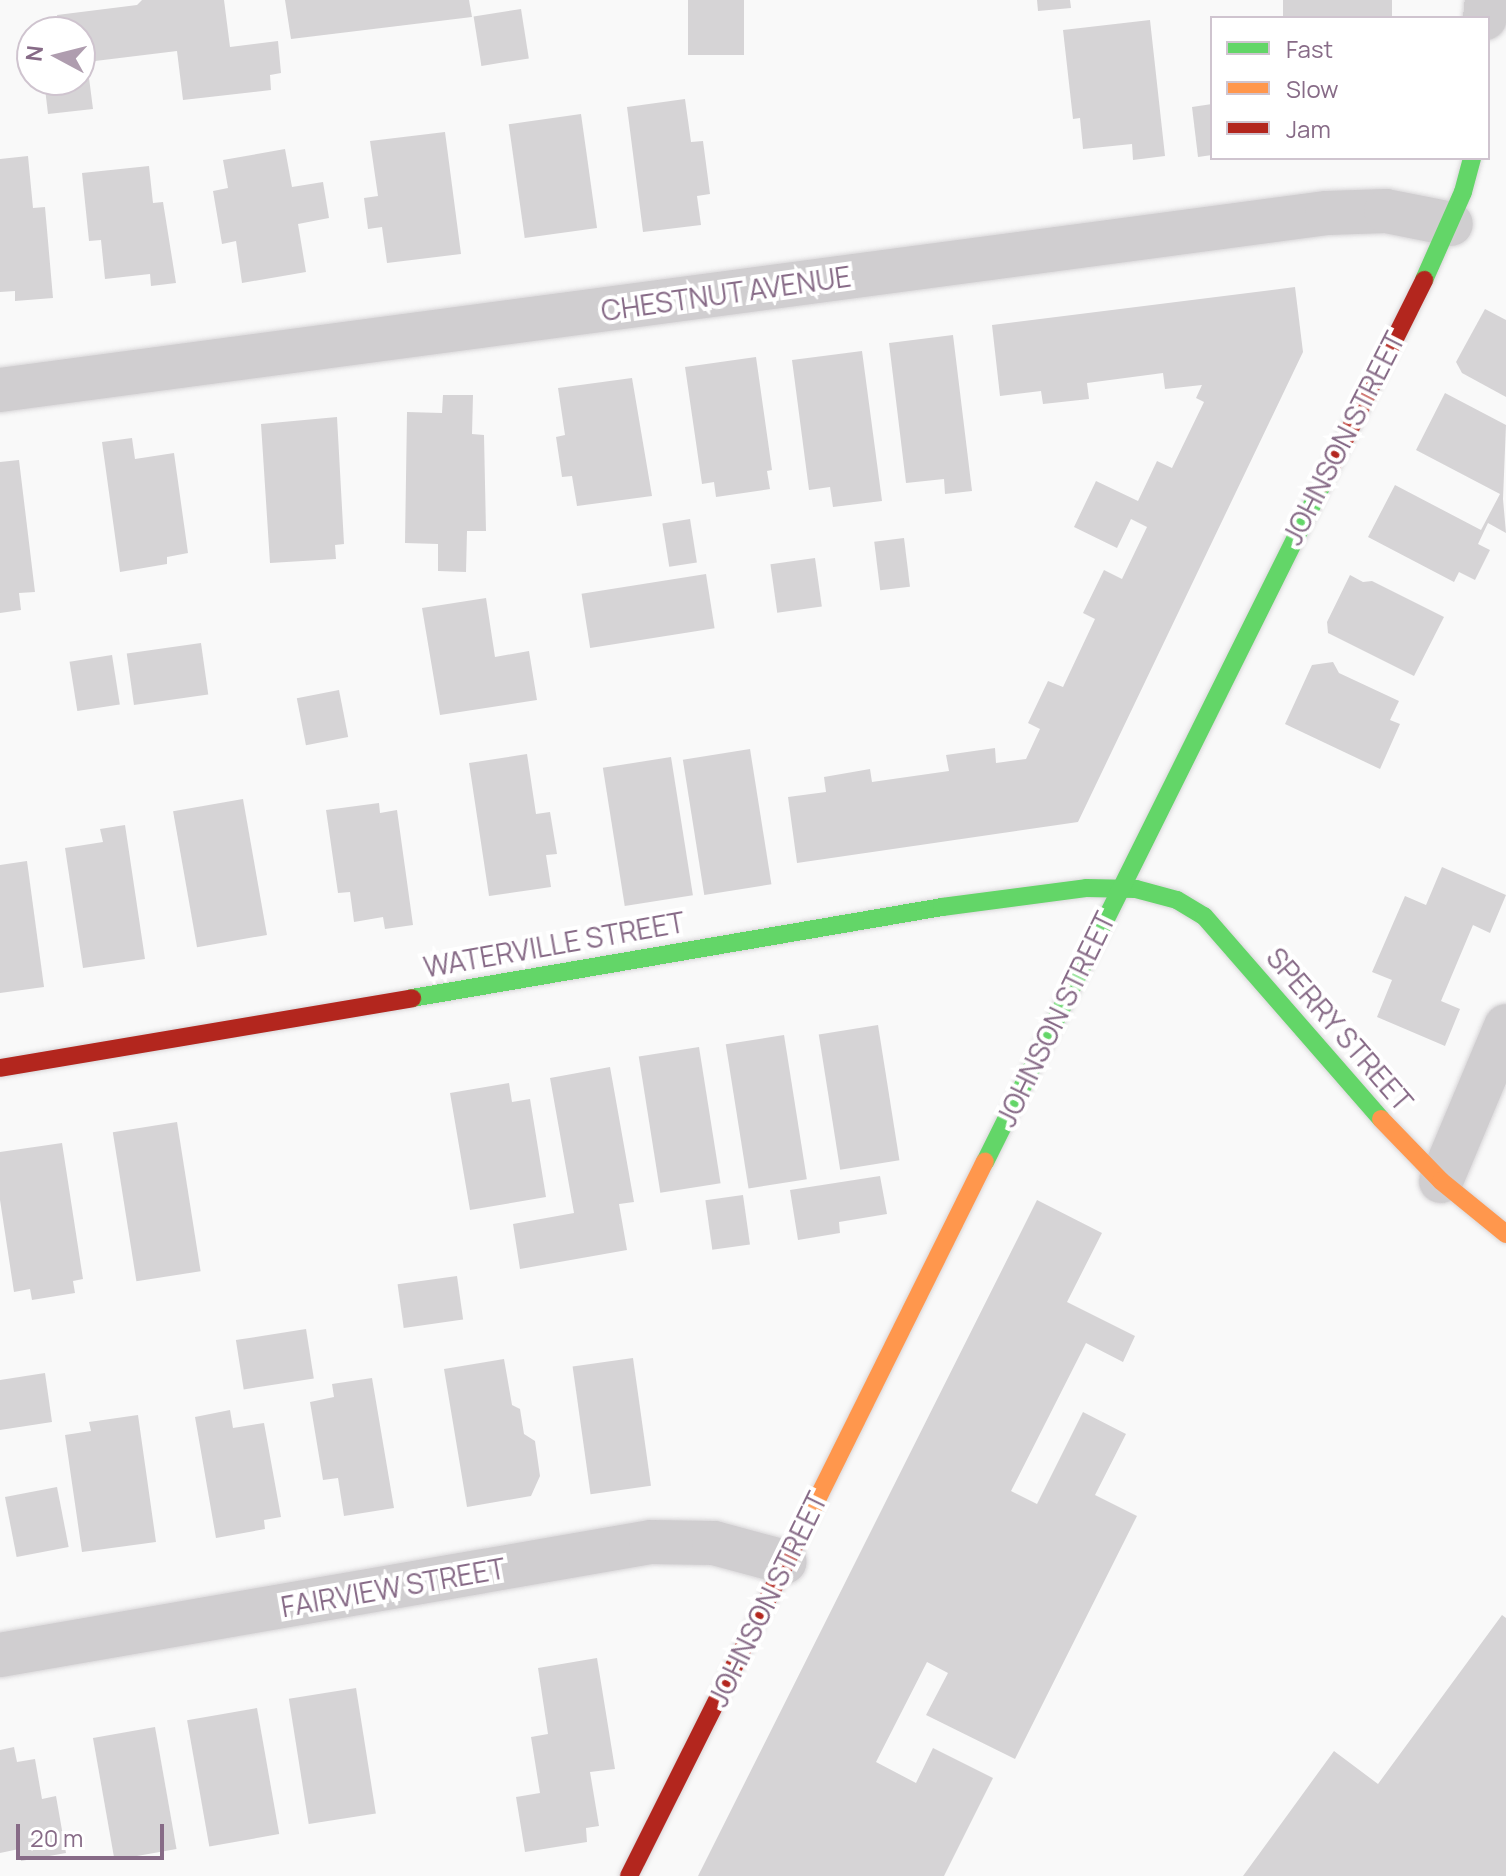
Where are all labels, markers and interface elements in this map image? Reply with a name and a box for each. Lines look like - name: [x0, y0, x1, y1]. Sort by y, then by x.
- north arrow: [16, 16, 96, 96]
- legend: [1210, 16, 1490, 160]
- text: Fast: [1286, 32, 1333, 65]
- text: N: [18, 44, 50, 63]
- text: Slow: [1286, 72, 1339, 105]
- text: Jam: [1286, 112, 1331, 145]
- street label: CHESTNUT AVENUE: [598, 259, 854, 327]
- street label: JOHNSON STREET: [1275, 326, 1411, 550]
- street label: WATERVILLE STREET: [421, 904, 687, 984]
- street label: JOHNSON STREET: [989, 906, 1121, 1132]
- street label: SPERRY STREET: [1260, 940, 1420, 1118]
- street label: JOHNSON STREET: [701, 1486, 833, 1712]
- street label: FAIRVIEW STREET: [278, 1551, 508, 1623]
- scale bar: [20, 1808, 168, 1858]
- text: 20 m: [30, 1821, 83, 1854]

